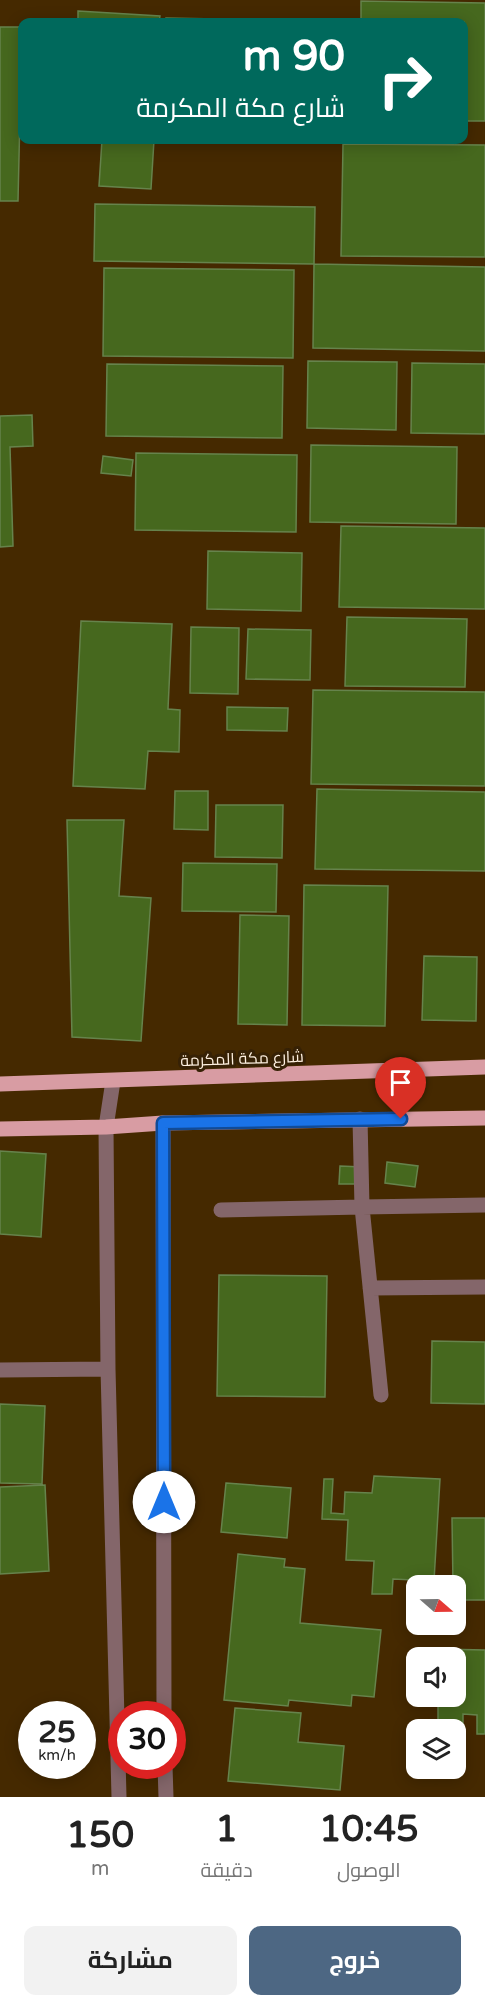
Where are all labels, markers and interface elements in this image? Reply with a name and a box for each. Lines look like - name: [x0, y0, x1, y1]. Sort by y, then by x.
- text: 90 m: [243, 31, 345, 82]
- icon: right: [366, 42, 444, 120]
- text: شارع مكة المكرمة: [136, 92, 345, 125]
- street label: شارع مكة المكرمة: [180, 1047, 304, 1072]
- pin: [375, 1057, 426, 1119]
- icon: arrive: [384, 1066, 417, 1099]
- position arrow: [132, 1470, 196, 1534]
- north arrow: [406, 1575, 466, 1635]
- map controls: [406, 1575, 466, 1779]
- button: sound: [406, 1647, 466, 1707]
- speed limit sign: 30: [108, 1701, 186, 1779]
- text: 25: [38, 1714, 76, 1751]
- button: layers: [406, 1719, 466, 1779]
- text: km/h: [38, 1746, 76, 1764]
- text: 1: [215, 1808, 238, 1851]
- text: 10:45: [319, 1808, 419, 1851]
- text: 150: [66, 1814, 134, 1857]
- text: m: [91, 1857, 109, 1881]
- text: دقيقة: [201, 1859, 253, 1883]
- text: الوصول: [337, 1859, 401, 1883]
- button: مشاركة: [24, 1926, 237, 1995]
- button: خروج: [249, 1926, 461, 1995]

